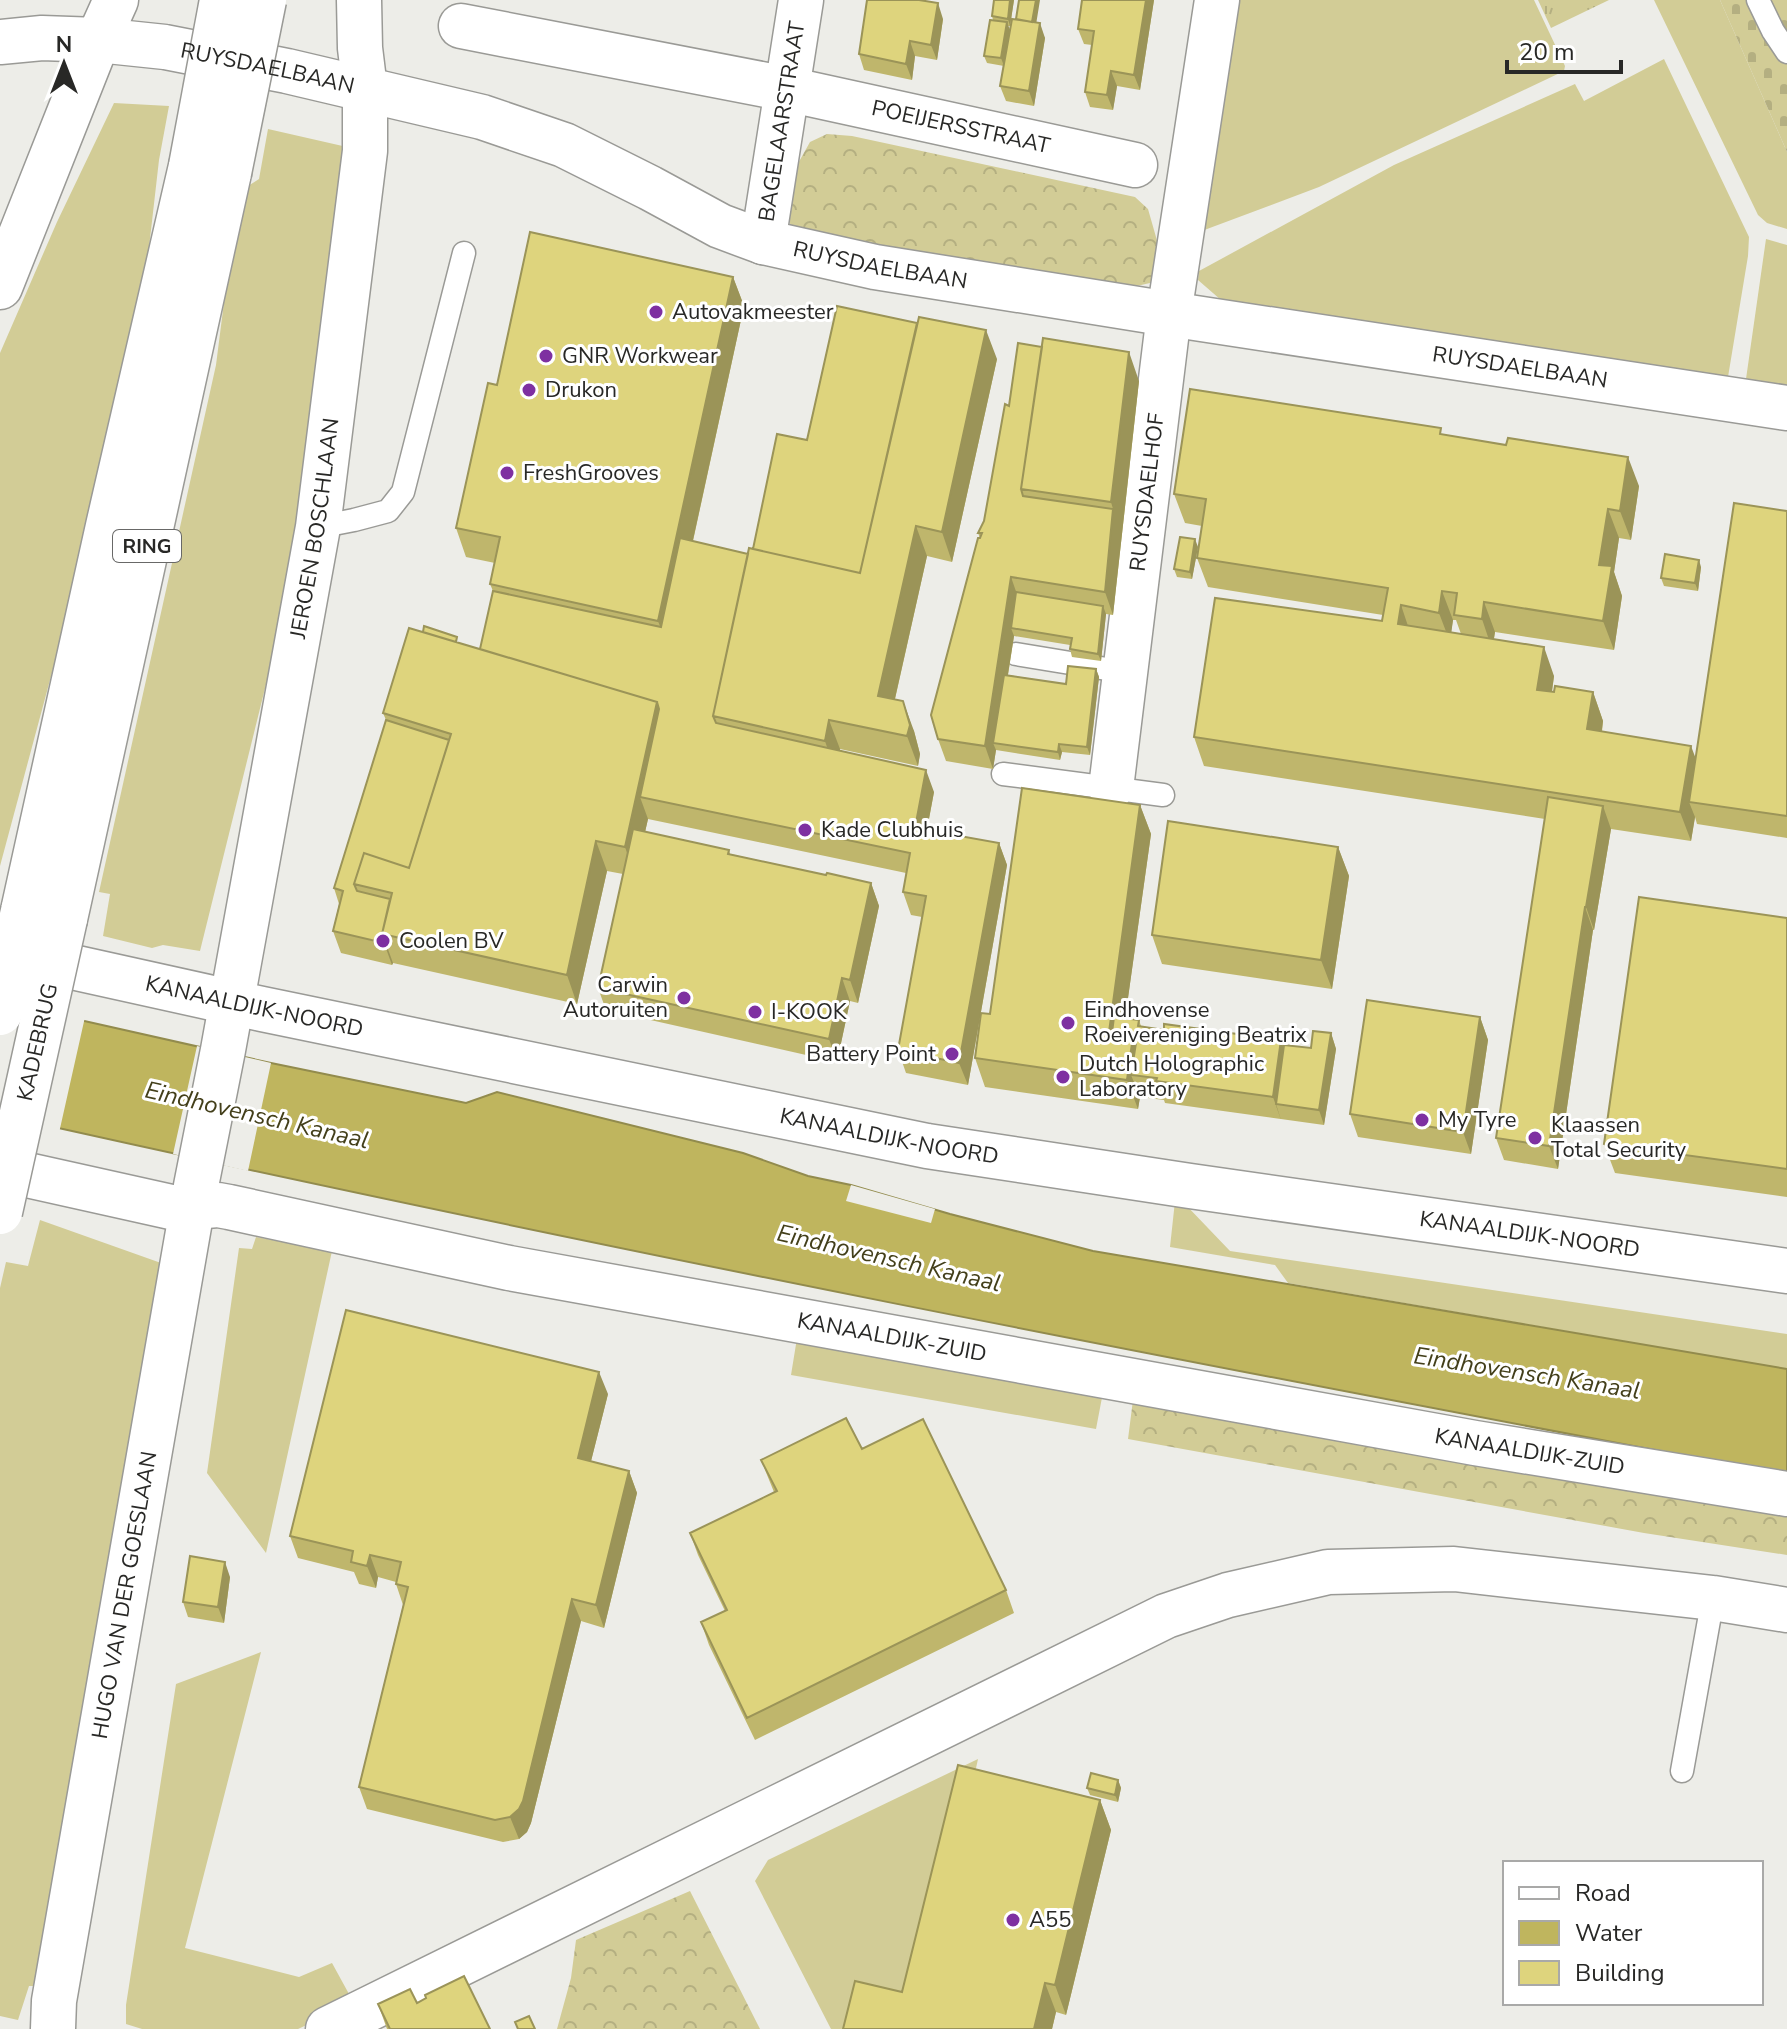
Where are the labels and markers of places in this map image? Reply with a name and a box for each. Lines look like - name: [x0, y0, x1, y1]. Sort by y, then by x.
- place label: Autovakmeester: [672, 297, 834, 327]
- marker: Autovakmeester: [647, 303, 665, 321]
- place label: GNR Workwear: [562, 341, 718, 371]
- marker: GNR Workwear: [537, 347, 555, 365]
- place label: Drukon: [545, 375, 617, 405]
- marker: Drukon: [520, 381, 538, 399]
- place label: FreshGrooves: [523, 458, 659, 488]
- marker: FreshGrooves: [498, 464, 516, 482]
- place label: Kade Clubhuis: [821, 815, 964, 845]
- marker: Kade Clubhuis: [796, 821, 814, 839]
- place label: Coolen BV: [399, 926, 504, 956]
- marker: Coolen BV: [374, 932, 392, 950]
- place label: Carwin Autoruiten: [563, 970, 668, 1025]
- marker: Carwin Autoruiten: [675, 989, 693, 1007]
- place label: Eindhovense Roeivereniging Beatrix: [1084, 995, 1307, 1050]
- place label: I-KOOK: [771, 997, 848, 1027]
- marker: I-KOOK: [746, 1003, 764, 1021]
- marker: Eindhovense Roeivereniging Beatrix: [1059, 1014, 1077, 1032]
- place label: Battery Point: [806, 1039, 936, 1069]
- marker: Battery Point: [943, 1045, 961, 1063]
- place label: Dutch Holographic Laboratory: [1079, 1049, 1264, 1104]
- marker: Dutch Holographic Laboratory: [1054, 1068, 1072, 1086]
- place label: My Tyre: [1438, 1105, 1516, 1135]
- place label: Klaassen Total Security: [1551, 1110, 1687, 1165]
- marker: My Tyre: [1413, 1111, 1431, 1129]
- marker: Klaassen Total Security: [1526, 1129, 1544, 1147]
- place label: A55: [1029, 1905, 1071, 1935]
- marker: A55: [1004, 1911, 1022, 1929]

